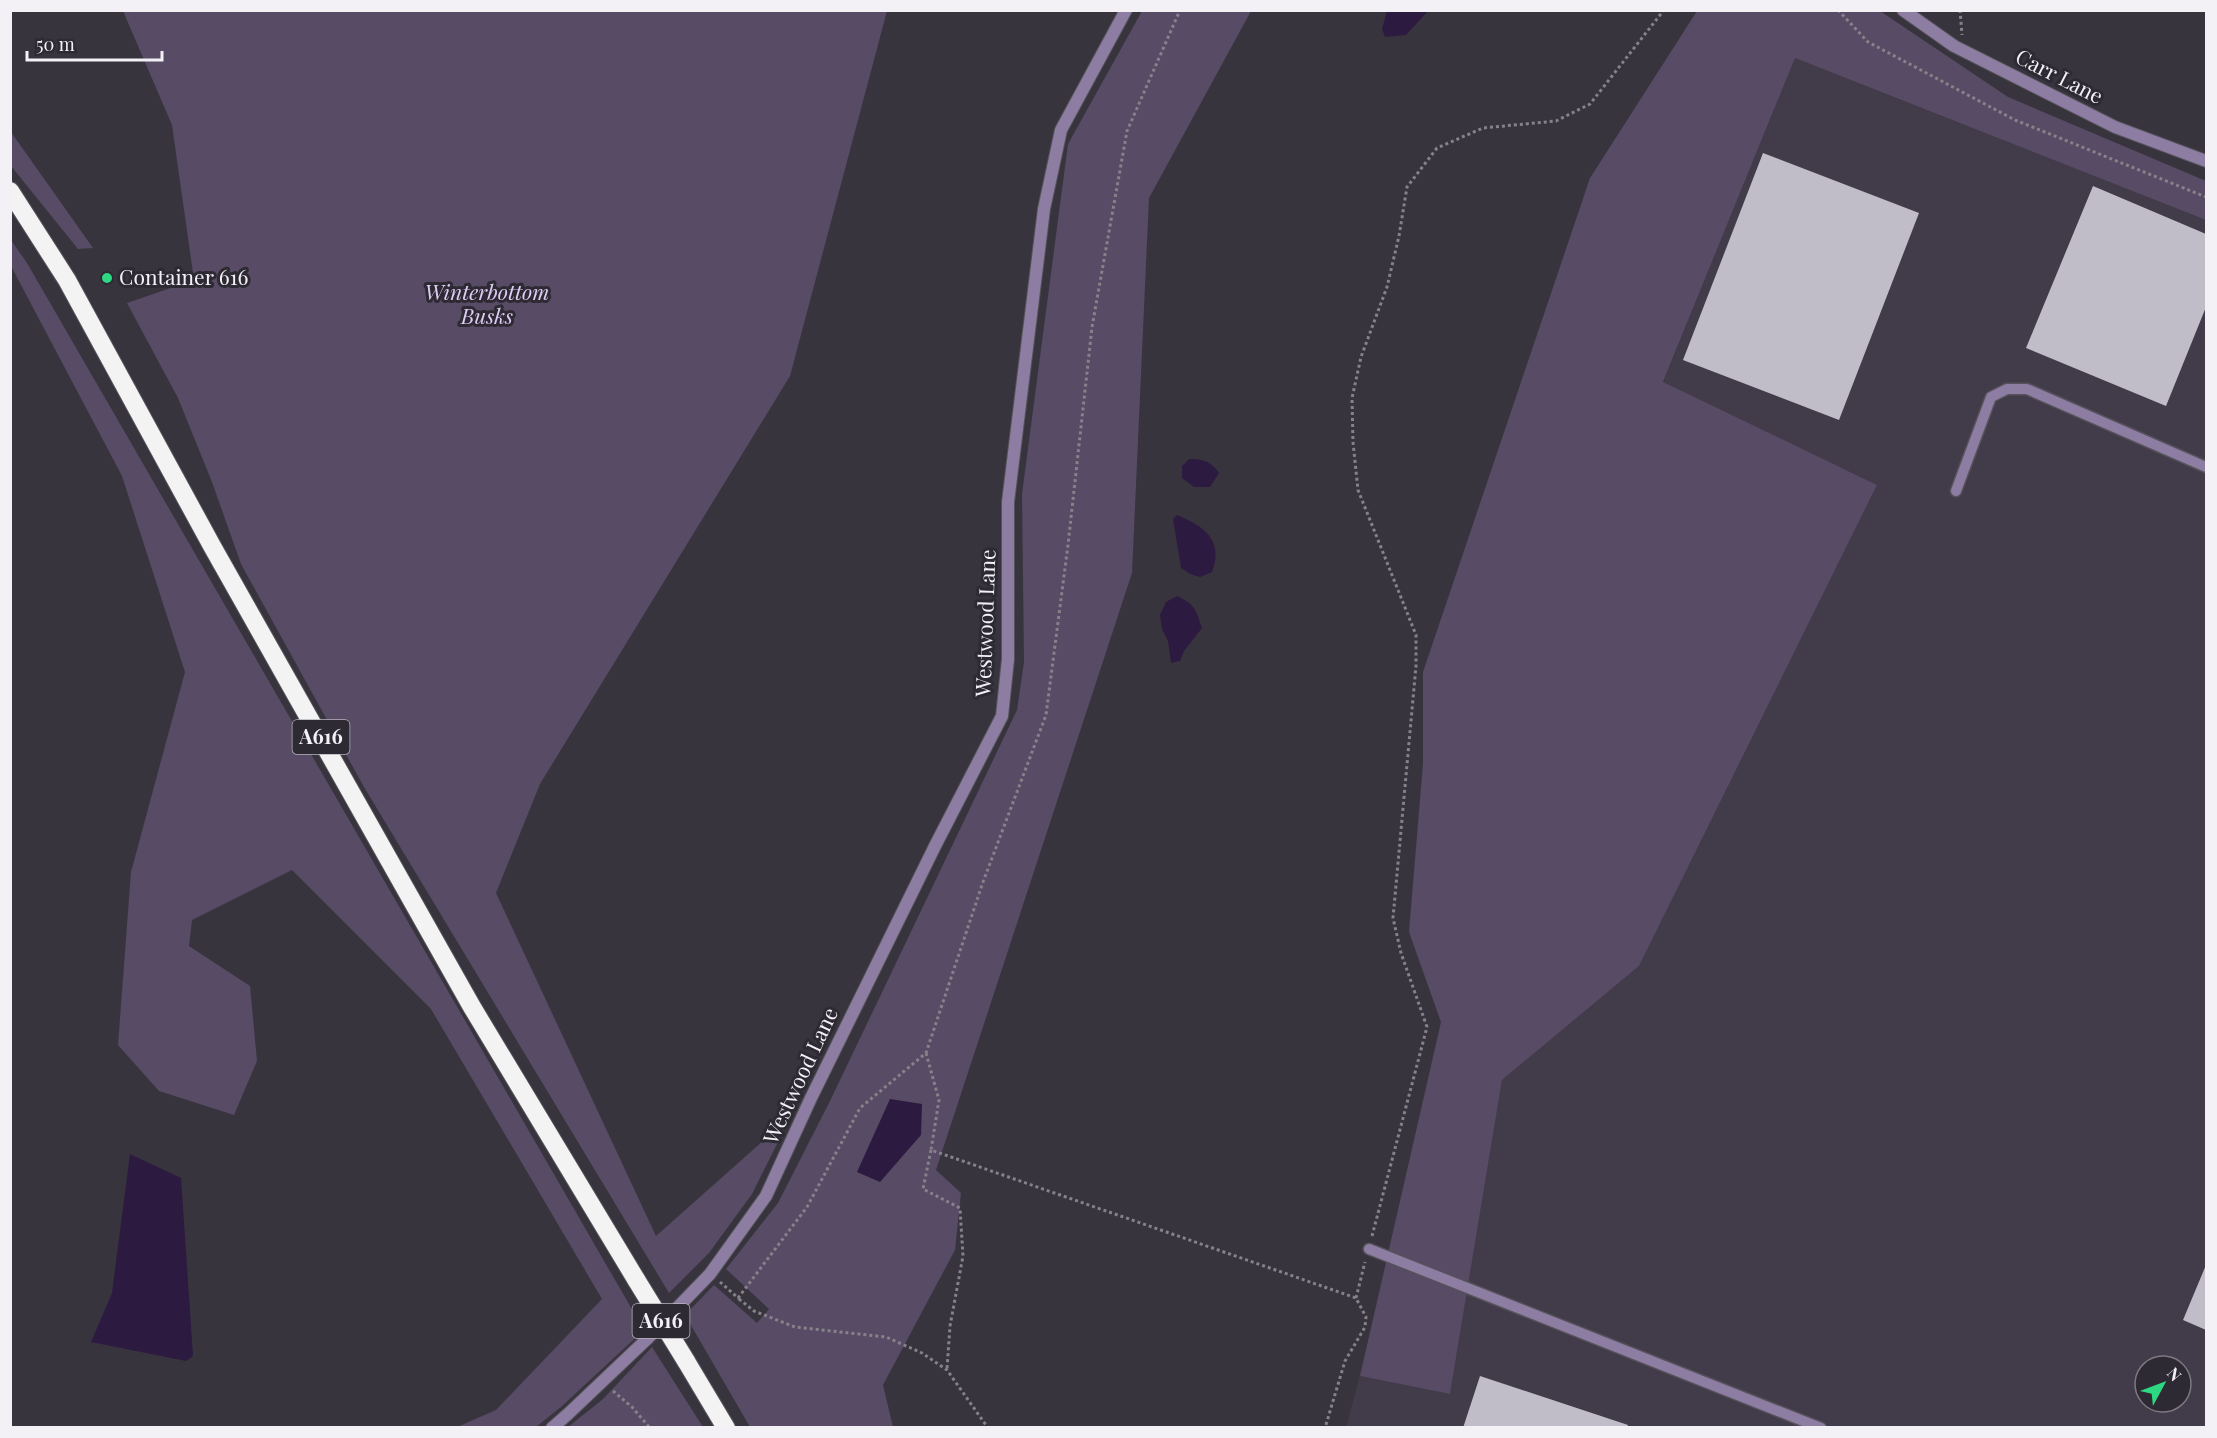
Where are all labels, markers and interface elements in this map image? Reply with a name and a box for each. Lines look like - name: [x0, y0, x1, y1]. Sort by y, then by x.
- scale bar: [27, 24, 162, 62]
- text: 50 m: [36, 32, 75, 56]
- street label: Carr Lane: [2012, 41, 2108, 109]
- place label: Container 616: [119, 262, 248, 290]
- marker: Container 616: [100, 271, 114, 285]
- park label: Winterbottom Busks: [425, 277, 549, 329]
- street label: Westwood Lane: [967, 549, 1001, 698]
- road number: A616: [292, 720, 350, 754]
- street label: Westwood Lane: [755, 1002, 843, 1149]
- road number: A616: [632, 1304, 690, 1338]
- north arrow: [2133, 1354, 2193, 1414]
- text: N: [2163, 1363, 2187, 1385]

